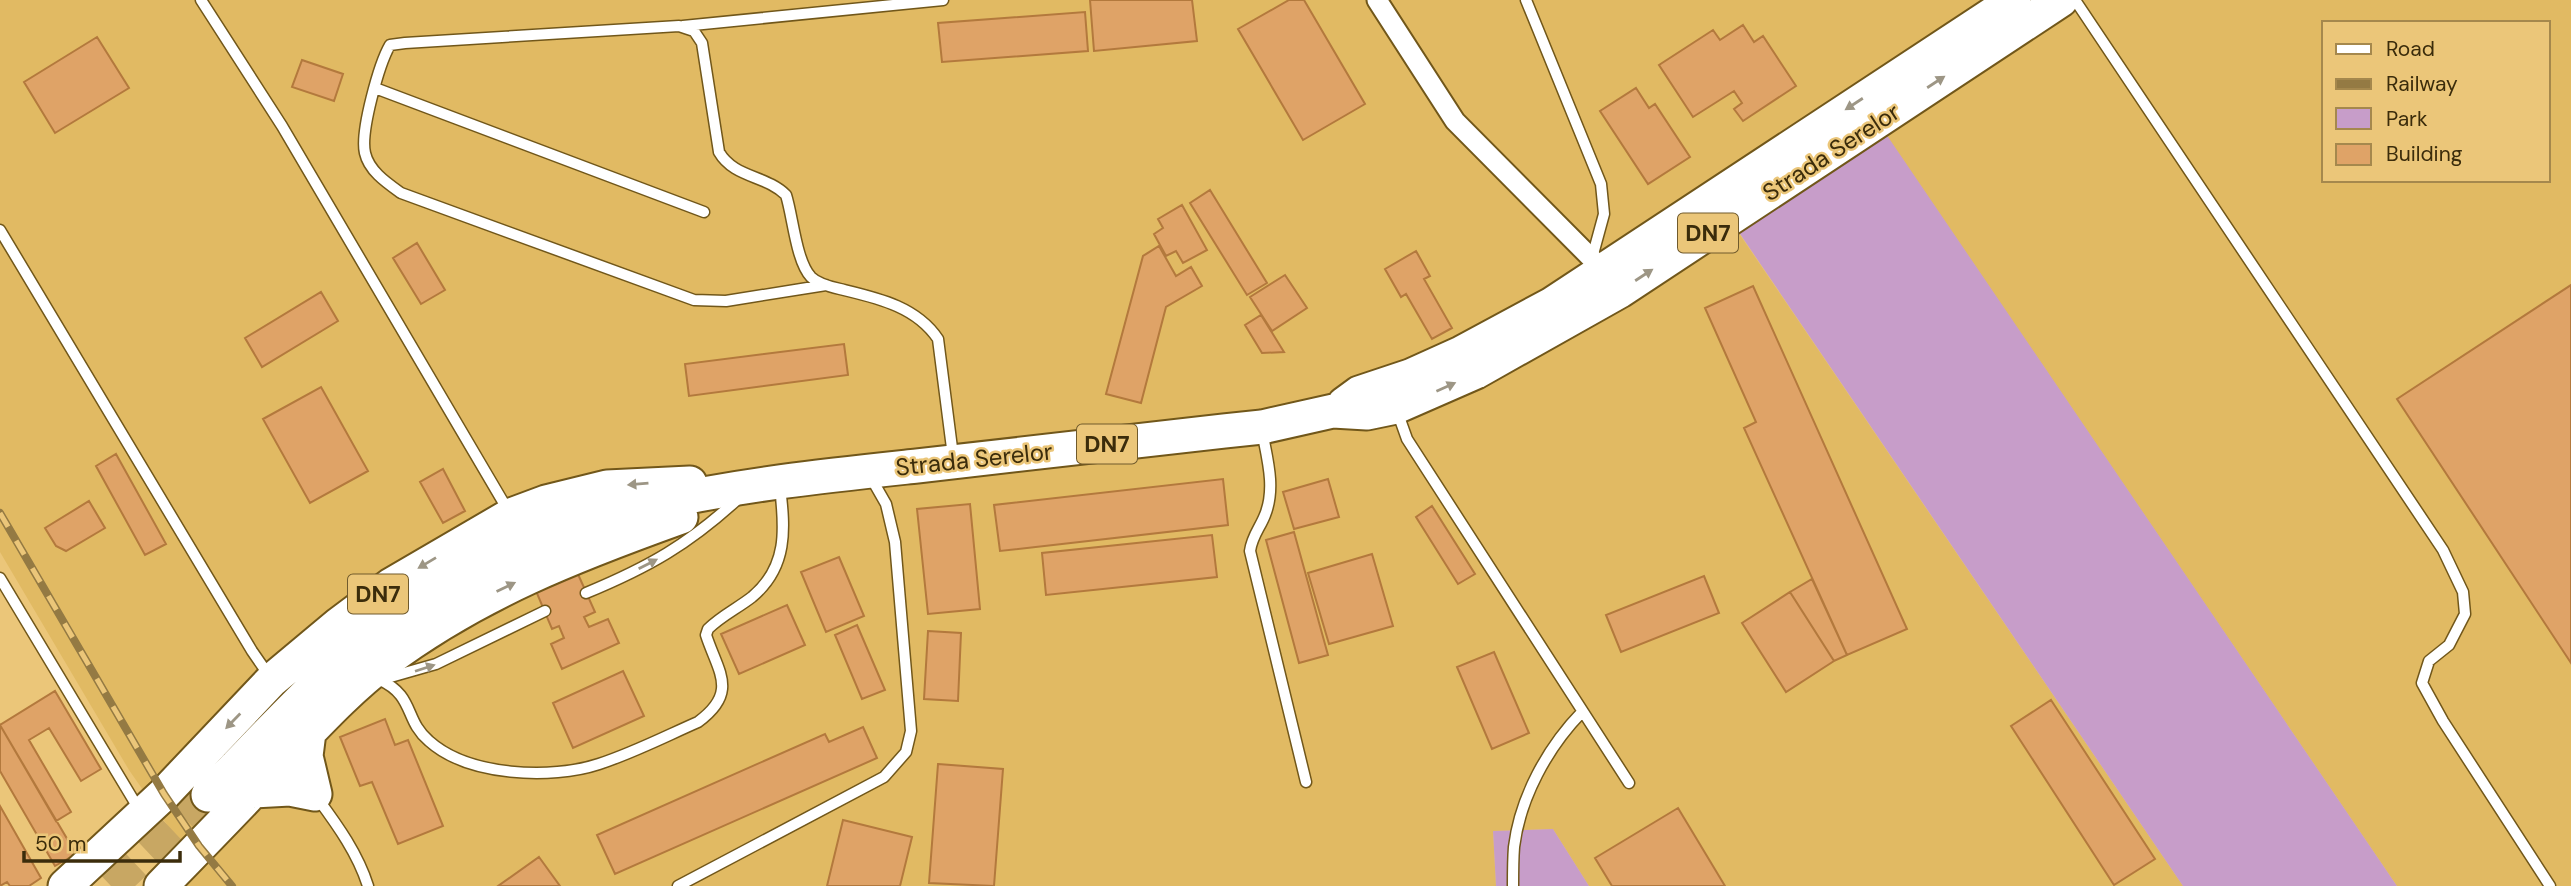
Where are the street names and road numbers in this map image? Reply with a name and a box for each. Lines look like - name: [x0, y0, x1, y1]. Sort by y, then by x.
- street label: Strada Serelor: [1756, 96, 1906, 208]
- road number: DN7: [1678, 214, 1738, 252]
- road number: DN7: [1077, 424, 1137, 464]
- street label: Strada Serelor: [894, 435, 1054, 483]
- road number: DN7: [348, 574, 408, 614]

